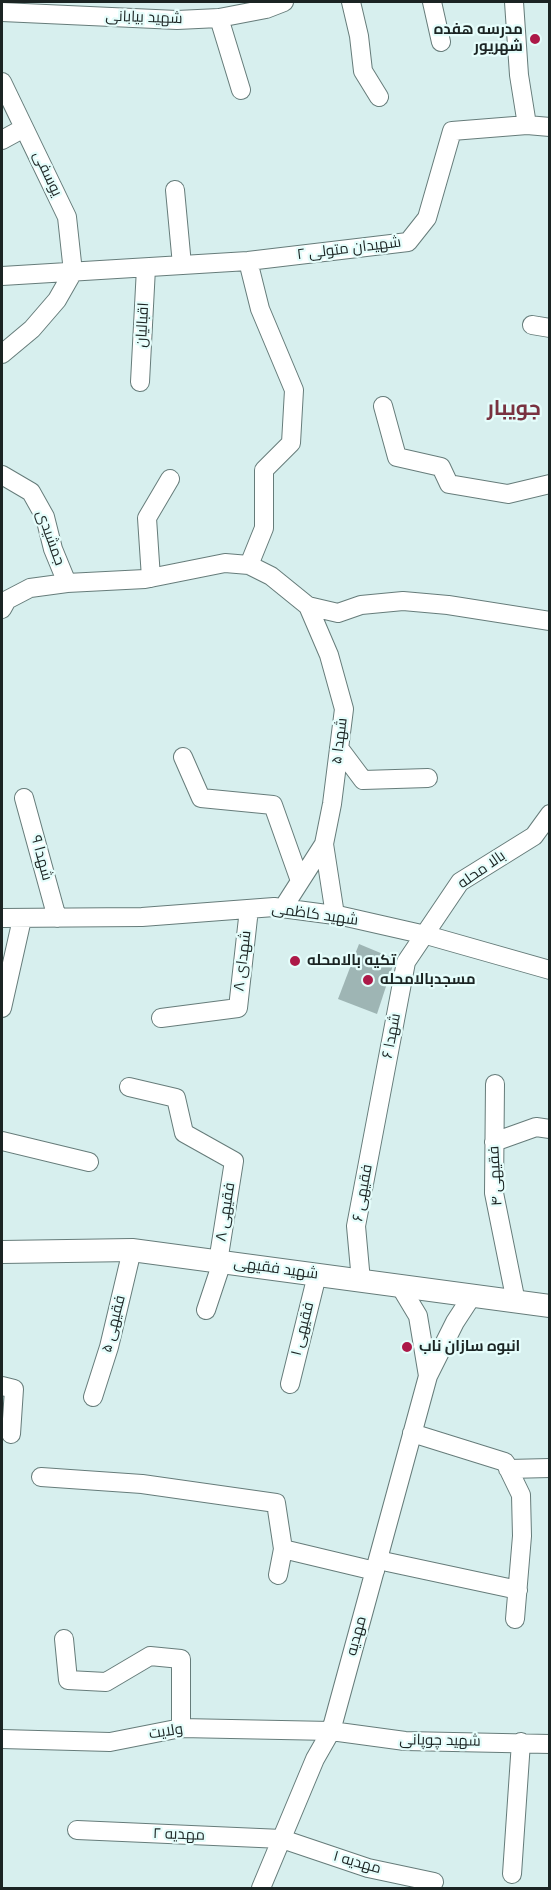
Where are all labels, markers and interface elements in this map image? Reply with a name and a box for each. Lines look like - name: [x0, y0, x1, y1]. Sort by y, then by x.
- street label: شهید بیابانی: [105, 8, 183, 28]
- place label: مدرسه هفده شهریور: [434, 21, 523, 56]
- marker: مدرسه هفده شهریور: [528, 32, 542, 46]
- street label: یوسفی: [29, 148, 65, 200]
- street label: شهیدان متولی ۲: [296, 234, 402, 264]
- street label: اقبالیان: [133, 302, 153, 348]
- district label: جویبار: [487, 396, 541, 422]
- street label: جمشیدی: [32, 508, 68, 568]
- street label: شهدا ۵: [328, 717, 352, 765]
- street label: شهدا ۹: [26, 833, 56, 883]
- street label: بالا محله: [455, 847, 509, 893]
- street label: شهید کاظمی: [271, 900, 359, 930]
- street label: شهدای ۸: [230, 930, 256, 992]
- place label: تکیه بالامحله: [307, 952, 396, 970]
- marker: تکیه بالامحله: [288, 954, 302, 968]
- place label: مسجدبالامحله: [380, 971, 476, 989]
- marker: مسجدبالامحله: [361, 973, 375, 987]
- street label: شهدا ۶: [379, 1012, 405, 1060]
- street label: فقیهی ۴: [485, 1145, 507, 1207]
- street label: فقیهی ۶: [349, 1163, 377, 1223]
- street label: فقیهی ۸: [212, 1181, 240, 1243]
- street label: شهید فقیهی: [233, 1254, 319, 1284]
- street label: فقیهی ۵: [98, 1293, 130, 1355]
- street label: فقیهی ۱: [288, 1300, 318, 1358]
- place label: انبوه سازان ناب: [419, 1338, 520, 1356]
- marker: انبوه سازان ناب: [400, 1340, 414, 1354]
- street label: مهدیه: [343, 1614, 371, 1658]
- street label: ولایت: [148, 1720, 184, 1744]
- street label: شهید چوپانی: [399, 1731, 481, 1751]
- street label: مهدیه ۲: [153, 1825, 205, 1845]
- street label: مهدیه ۱: [331, 1848, 383, 1878]

